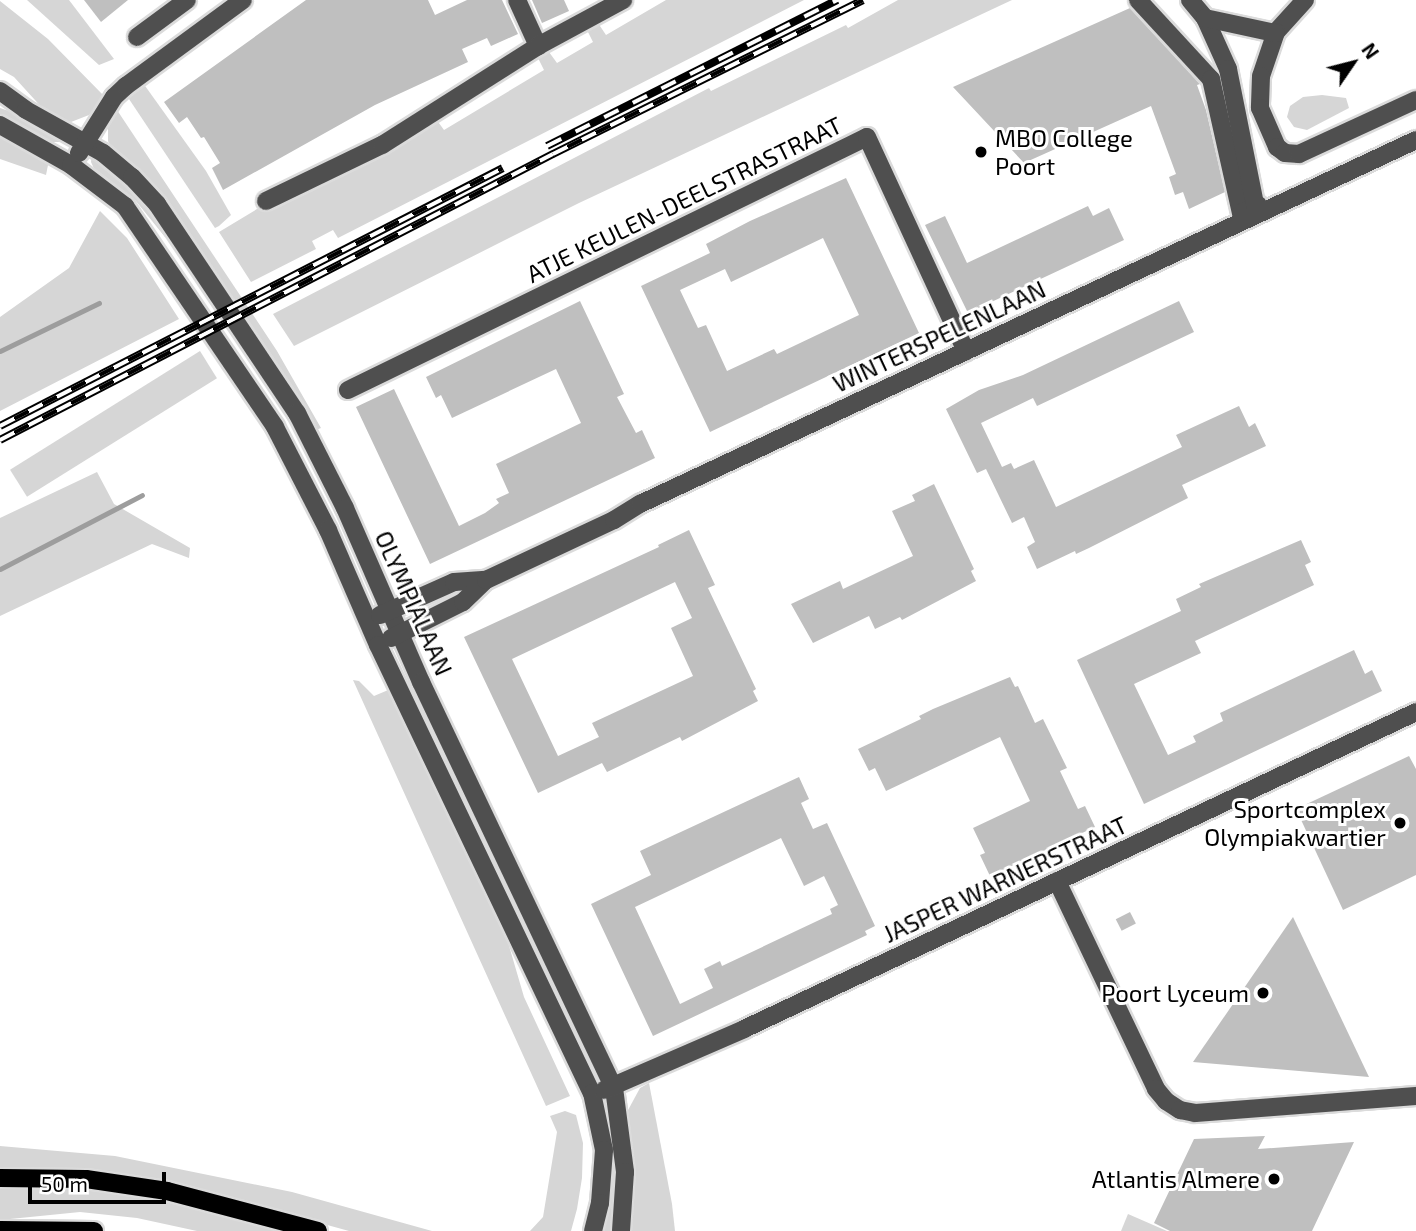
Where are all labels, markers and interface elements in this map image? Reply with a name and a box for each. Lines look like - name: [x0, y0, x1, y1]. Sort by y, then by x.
- north arrow: [1318, 28, 1388, 98]
- text: N: [1357, 38, 1384, 63]
- street label: ATJE KEULEN-DEELSTRASTRAAT: [522, 110, 846, 288]
- place label: MBO College Poort: [995, 124, 1133, 180]
- marker: MBO College Poort: [973, 144, 989, 160]
- street label: WINTERSPELENLAAN: [828, 274, 1050, 398]
- street label: OLYMPIALAAN: [369, 526, 459, 680]
- place label: Sportcomplex Olympiakwartier: [1204, 795, 1386, 851]
- street label: JASPER WARNERSTRAAT: [878, 810, 1132, 948]
- marker: Sportcomplex Olympiakwartier: [1392, 815, 1408, 831]
- place label: Poort Lyceum: [1101, 979, 1249, 1007]
- marker: Poort Lyceum: [1255, 985, 1271, 1001]
- scale bar: [32, 1158, 170, 1202]
- place label: Atlantis Almere: [1091, 1165, 1260, 1193]
- text: 50 m: [41, 1171, 88, 1196]
- marker: Atlantis Almere: [1266, 1171, 1282, 1187]

